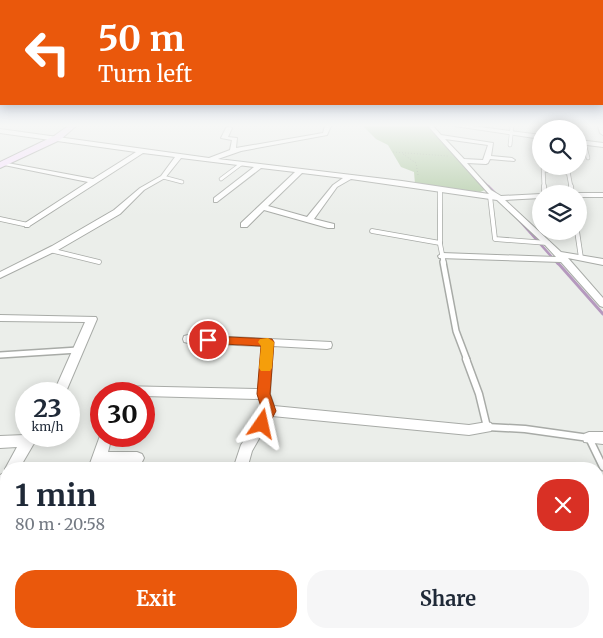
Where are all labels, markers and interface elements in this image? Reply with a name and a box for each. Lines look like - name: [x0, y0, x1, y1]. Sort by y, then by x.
- text: 50 m: [98, 17, 185, 61]
- icon: left: [15, 20, 80, 85]
- text: Turn left: [98, 60, 192, 88]
- map controls: [532, 120, 587, 240]
- button: search: [532, 120, 587, 175]
- button: layers: [532, 185, 587, 240]
- pin: [187, 319, 229, 361]
- icon: arrive: [194, 326, 222, 354]
- speed limit sign: 30: [90, 382, 155, 447]
- text: 23: [33, 392, 62, 424]
- position arrow: [235, 397, 287, 449]
- text: km/h: [32, 419, 63, 434]
- text: 1 min: [15, 476, 97, 514]
- button: close: [537, 479, 589, 531]
- text: 80 m · 20:58: [15, 514, 105, 534]
- button: Exit: [15, 570, 297, 628]
- button: Share: [307, 570, 589, 628]

